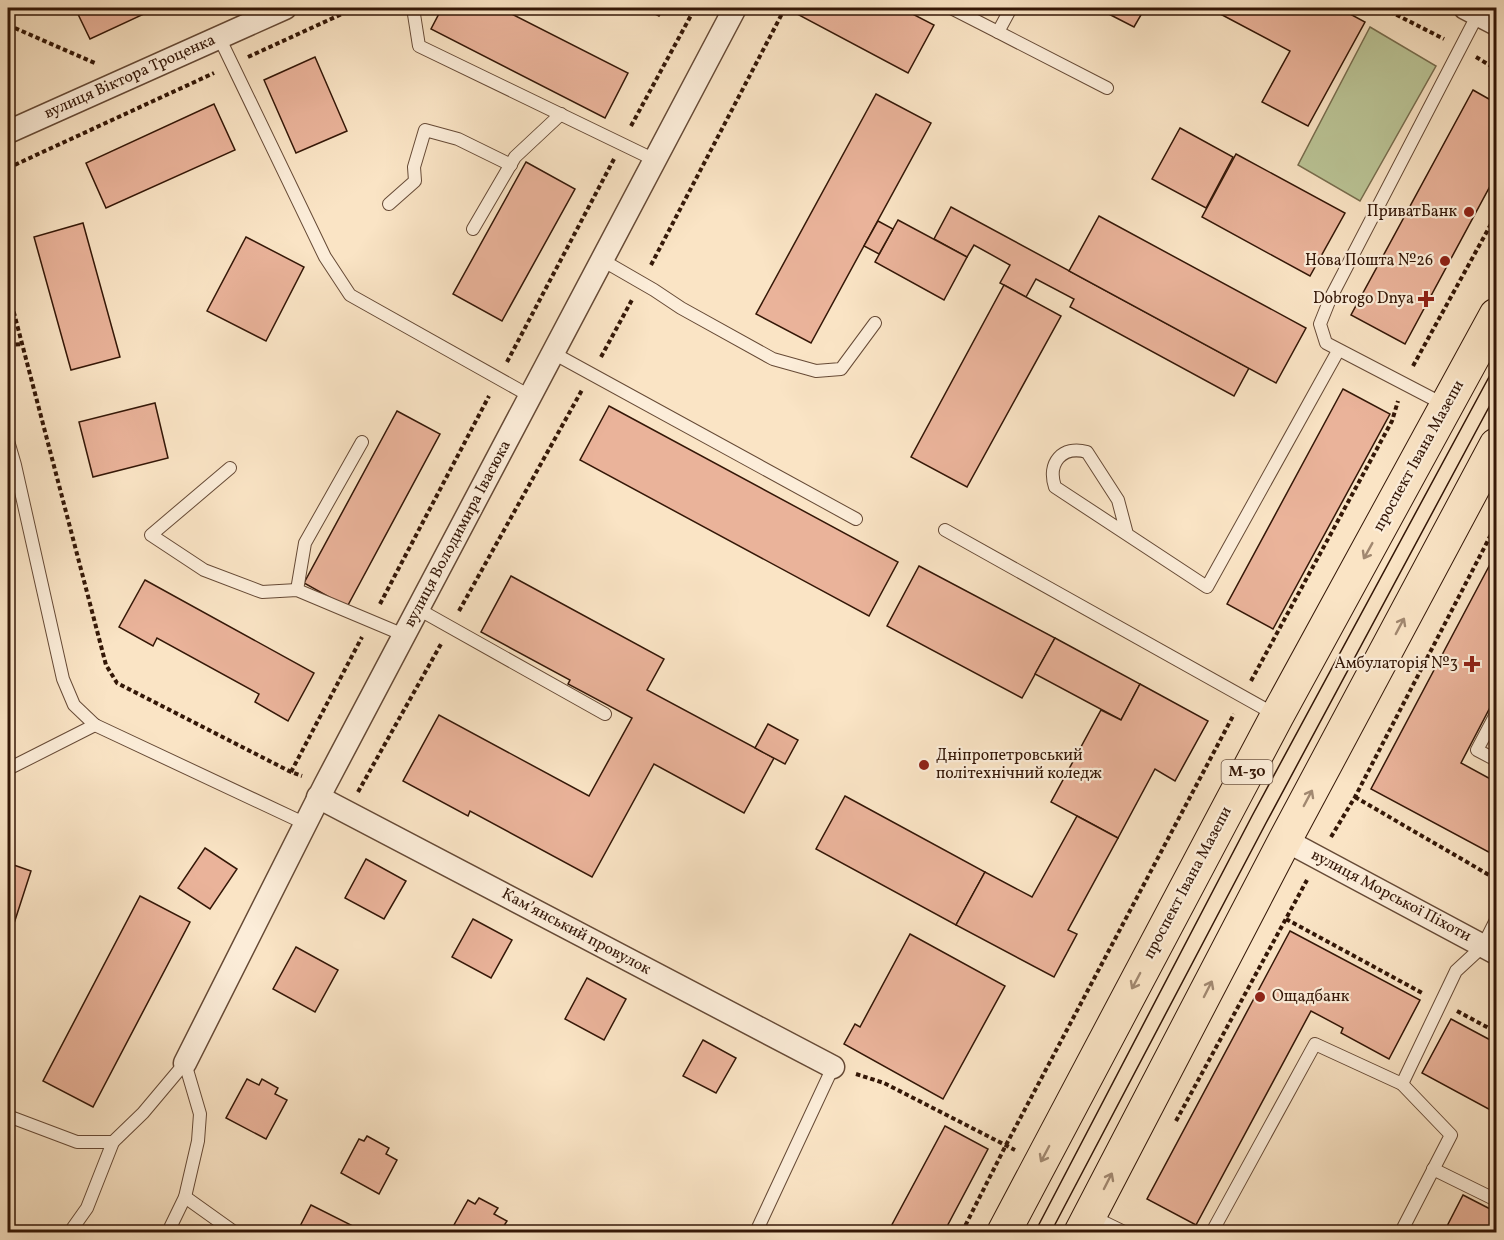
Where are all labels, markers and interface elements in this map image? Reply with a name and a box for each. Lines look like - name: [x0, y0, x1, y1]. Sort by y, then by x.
- street label: вулиця Віктора Троценка: [41, 29, 219, 125]
- place label: ПриватБанк: [1367, 201, 1457, 223]
- marker: ПриватБанк: [1462, 205, 1476, 219]
- place label: Нова Пошта №26: [1305, 250, 1433, 272]
- marker: Нова Пошта №26: [1438, 254, 1452, 268]
- place label: Dobrogo Dnya: [1313, 288, 1414, 310]
- marker: Dobrogo Dnya: [1419, 292, 1433, 306]
- street label: проспект Івана Мазепи: [1368, 376, 1470, 536]
- street label: вулиця Володимира Івасюка: [399, 437, 517, 631]
- one-way arrow: [1362, 541, 1373, 559]
- one-way arrow: [1395, 617, 1406, 635]
- place label: Амбулаторія №3: [1334, 653, 1458, 675]
- marker: Амбулаторія №3: [1463, 655, 1481, 673]
- place label: Дніпропетровський політехнічний коледж: [936, 745, 1102, 785]
- marker: Дніпропетровський політехнічний коледж: [917, 758, 931, 772]
- road number: М-30: [1222, 760, 1272, 784]
- one-way arrow: [1303, 789, 1314, 807]
- street label: проспект Івана Мазепи: [1138, 803, 1238, 963]
- street label: вулиця Морської Піхоти: [1307, 844, 1475, 948]
- street label: Камʼянський провулок: [498, 883, 655, 981]
- one-way arrow: [1130, 972, 1141, 990]
- one-way arrow: [1202, 980, 1214, 998]
- place label: Ощадбанк: [1272, 986, 1350, 1008]
- marker: Ощадбанк: [1253, 990, 1267, 1004]
- one-way arrow: [1039, 1145, 1051, 1163]
- one-way arrow: [1103, 1172, 1114, 1190]

